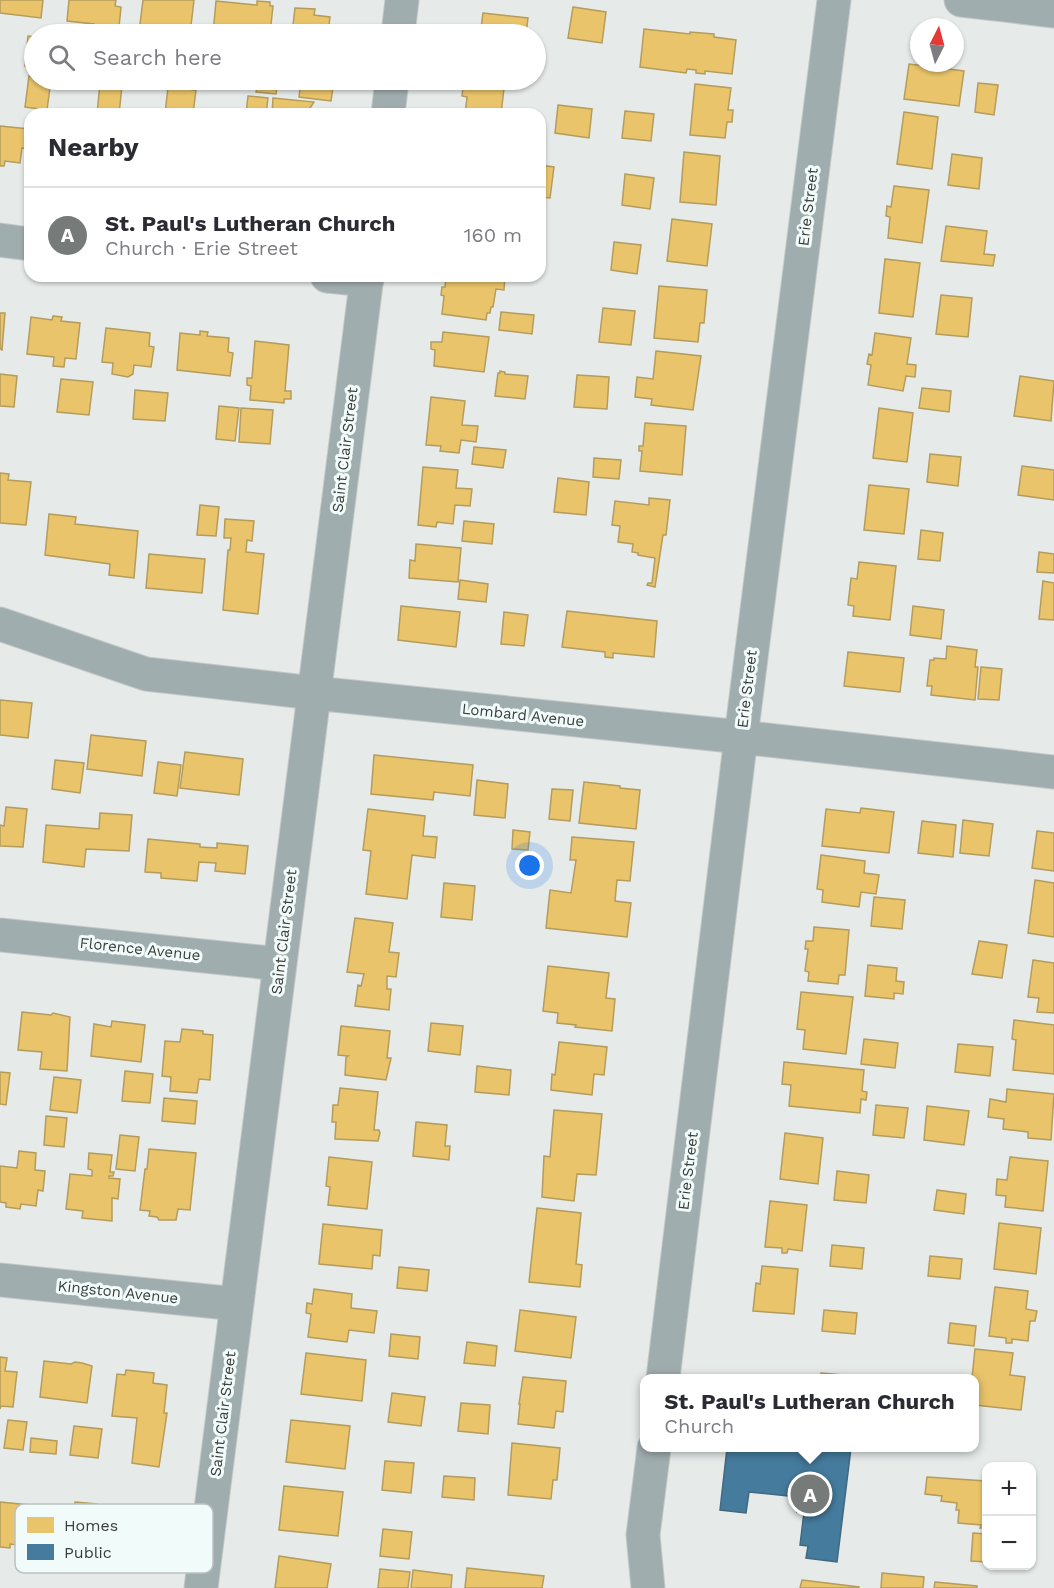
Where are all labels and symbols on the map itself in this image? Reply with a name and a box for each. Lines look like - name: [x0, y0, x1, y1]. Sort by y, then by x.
- north arrow: [910, 18, 964, 72]
- street label: Erie Street: [794, 166, 822, 247]
- street label: Saint Clair Street: [328, 386, 362, 514]
- street label: Erie Street: [733, 648, 761, 729]
- street label: Lombard Avenue: [461, 700, 585, 730]
- your location: [515, 851, 544, 880]
- street label: Saint Clair Street: [267, 868, 301, 996]
- street label: Florence Avenue: [79, 934, 201, 964]
- street label: Erie Street: [674, 1130, 702, 1211]
- street label: Kingston Avenue: [57, 1277, 179, 1307]
- street label: Saint Clair Street: [206, 1350, 240, 1478]
- pin: A: [790, 1472, 830, 1516]
- legend: [15, 1504, 213, 1573]
- text: Homes: [64, 1516, 118, 1535]
- text: Public: [64, 1543, 112, 1562]

